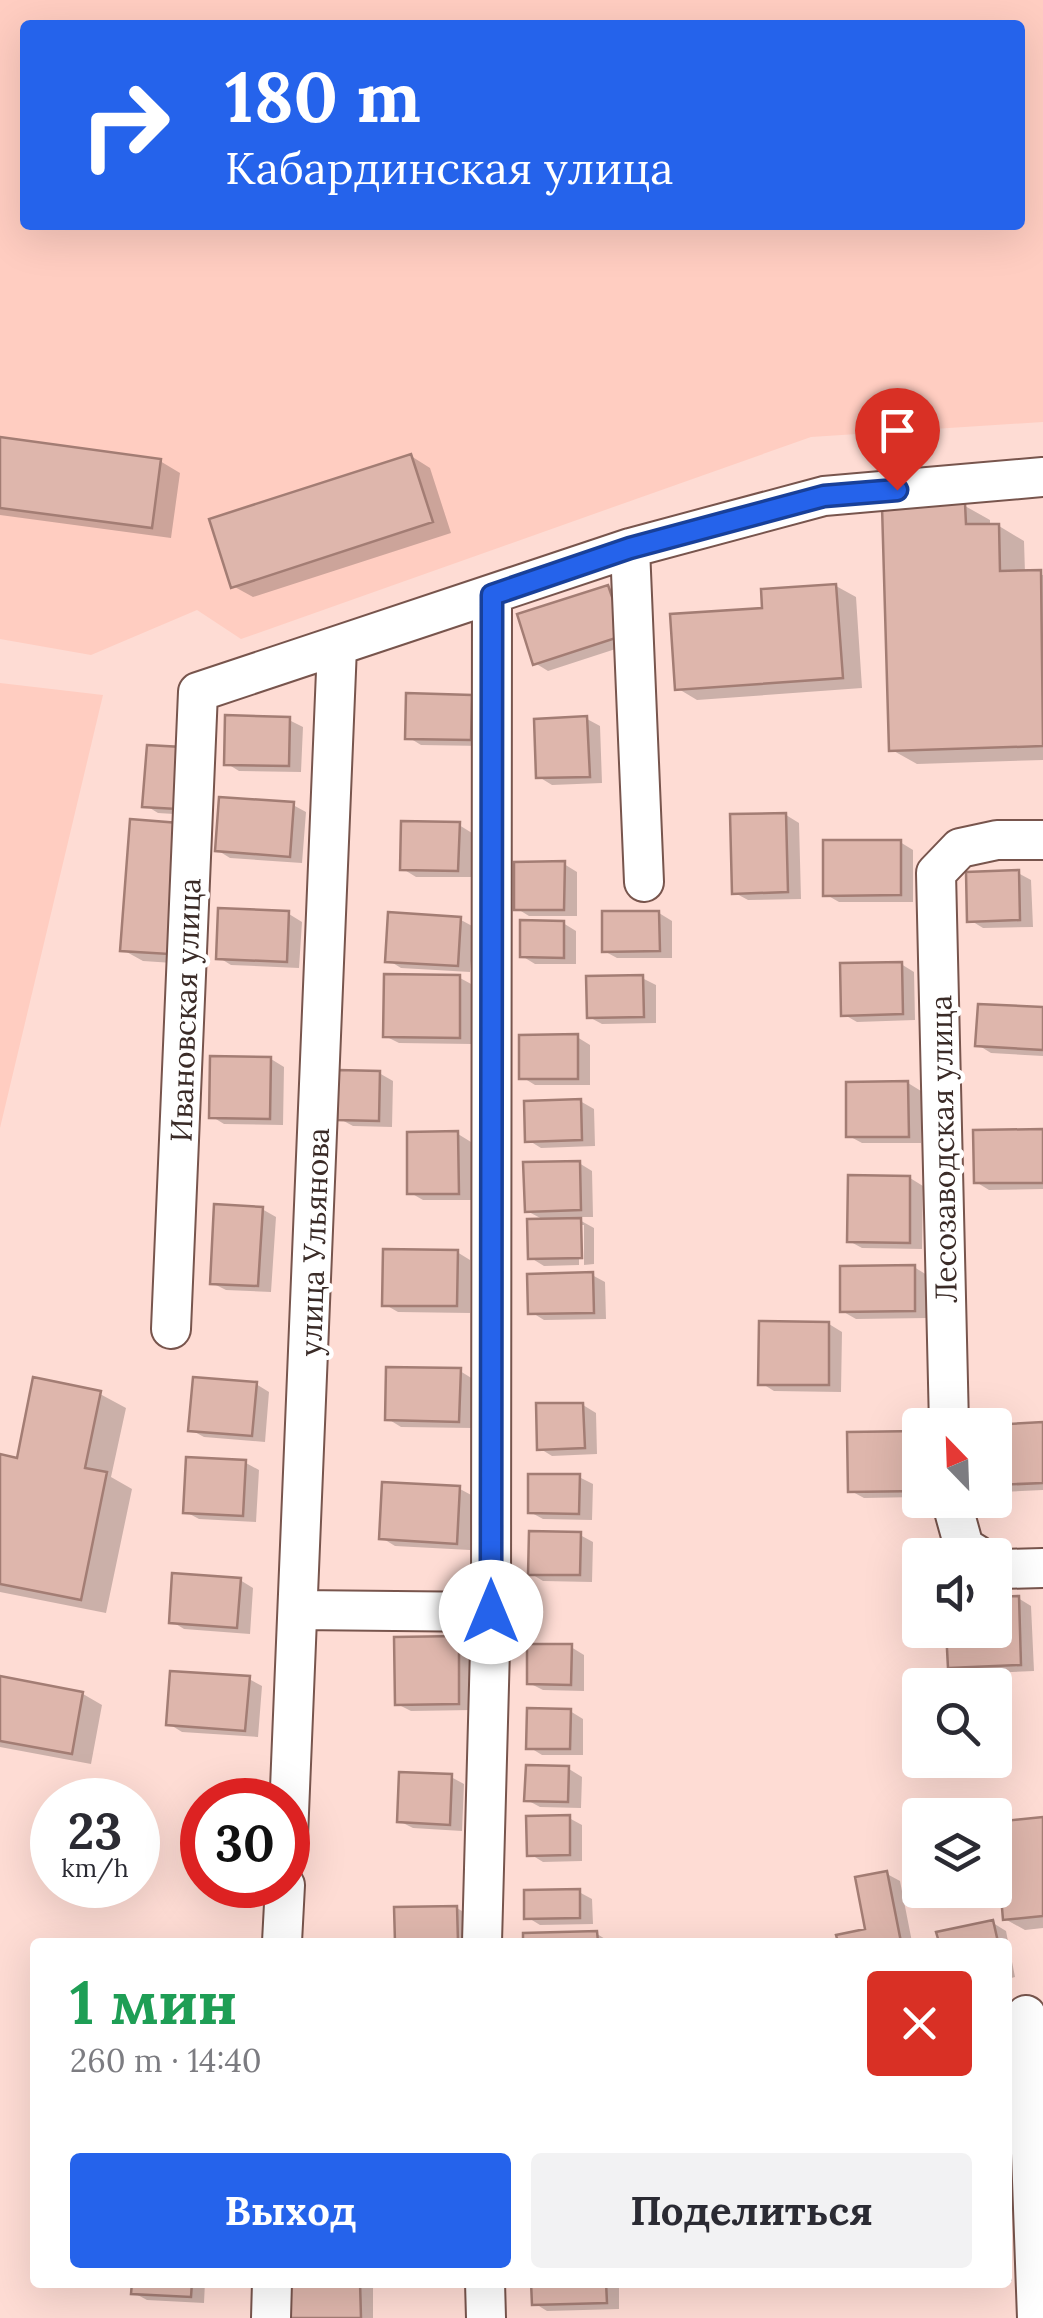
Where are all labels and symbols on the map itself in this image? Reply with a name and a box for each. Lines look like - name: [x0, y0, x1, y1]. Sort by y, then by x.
- pin: [855, 388, 940, 491]
- street label: Ивановская улица: [161, 877, 210, 1143]
- street label: Лесозаводская улица: [921, 995, 966, 1303]
- street label: улица Ульянова: [291, 1127, 338, 1357]
- north arrow: [902, 1408, 1012, 1518]
- position arrow: [439, 1560, 543, 1664]
- speed limit sign: 30: [180, 1778, 310, 1908]

